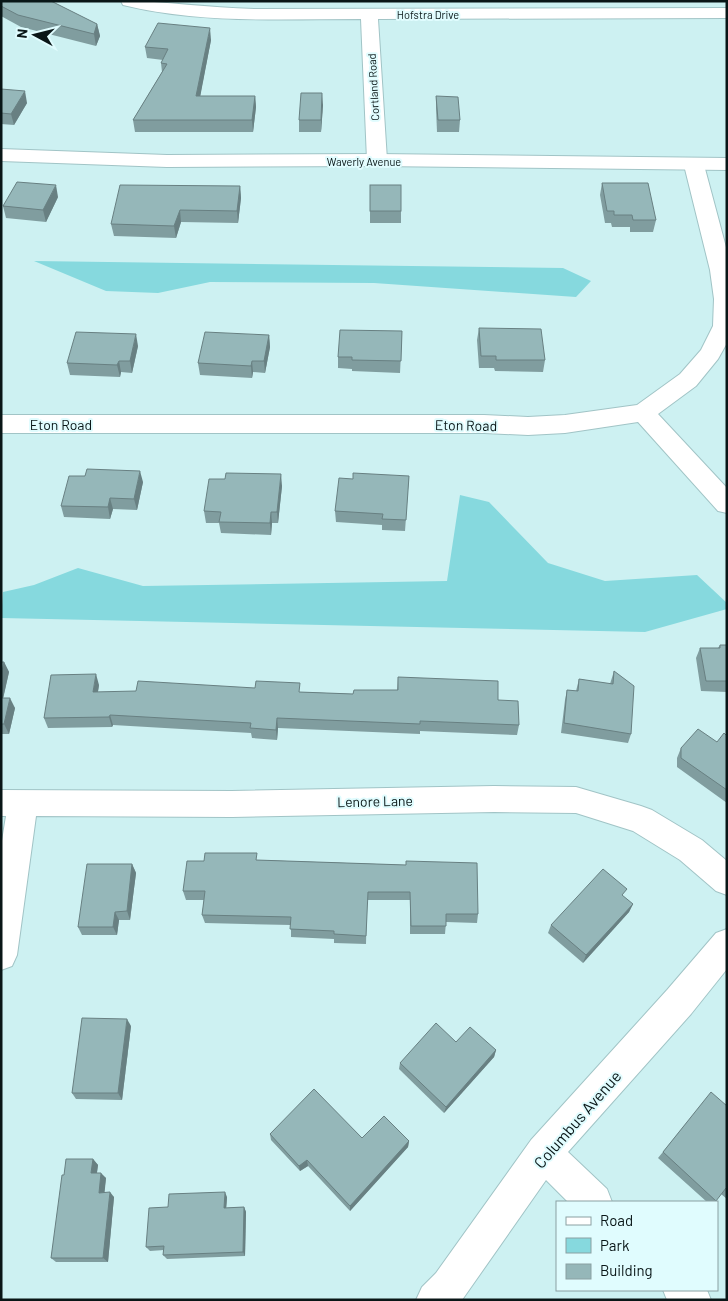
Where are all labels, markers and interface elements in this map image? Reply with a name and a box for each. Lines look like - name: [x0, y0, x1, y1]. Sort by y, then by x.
- street label: Hofstra Drive: [397, 8, 459, 21]
- north arrow: [10, 10, 60, 60]
- text: N: [13, 28, 31, 39]
- street label: Cortland Road: [365, 53, 381, 121]
- street label: Waverly Avenue: [327, 155, 401, 168]
- street label: Eton Road: [30, 416, 92, 433]
- street label: Eton Road: [435, 416, 497, 434]
- street label: Lenore Lane: [337, 792, 413, 810]
- street label: Columbus Avenue: [529, 1066, 625, 1172]
- legend: [556, 1201, 718, 1291]
- text: Road: [600, 1211, 633, 1229]
- text: Park: [600, 1236, 630, 1254]
- text: Building: [600, 1261, 653, 1279]

